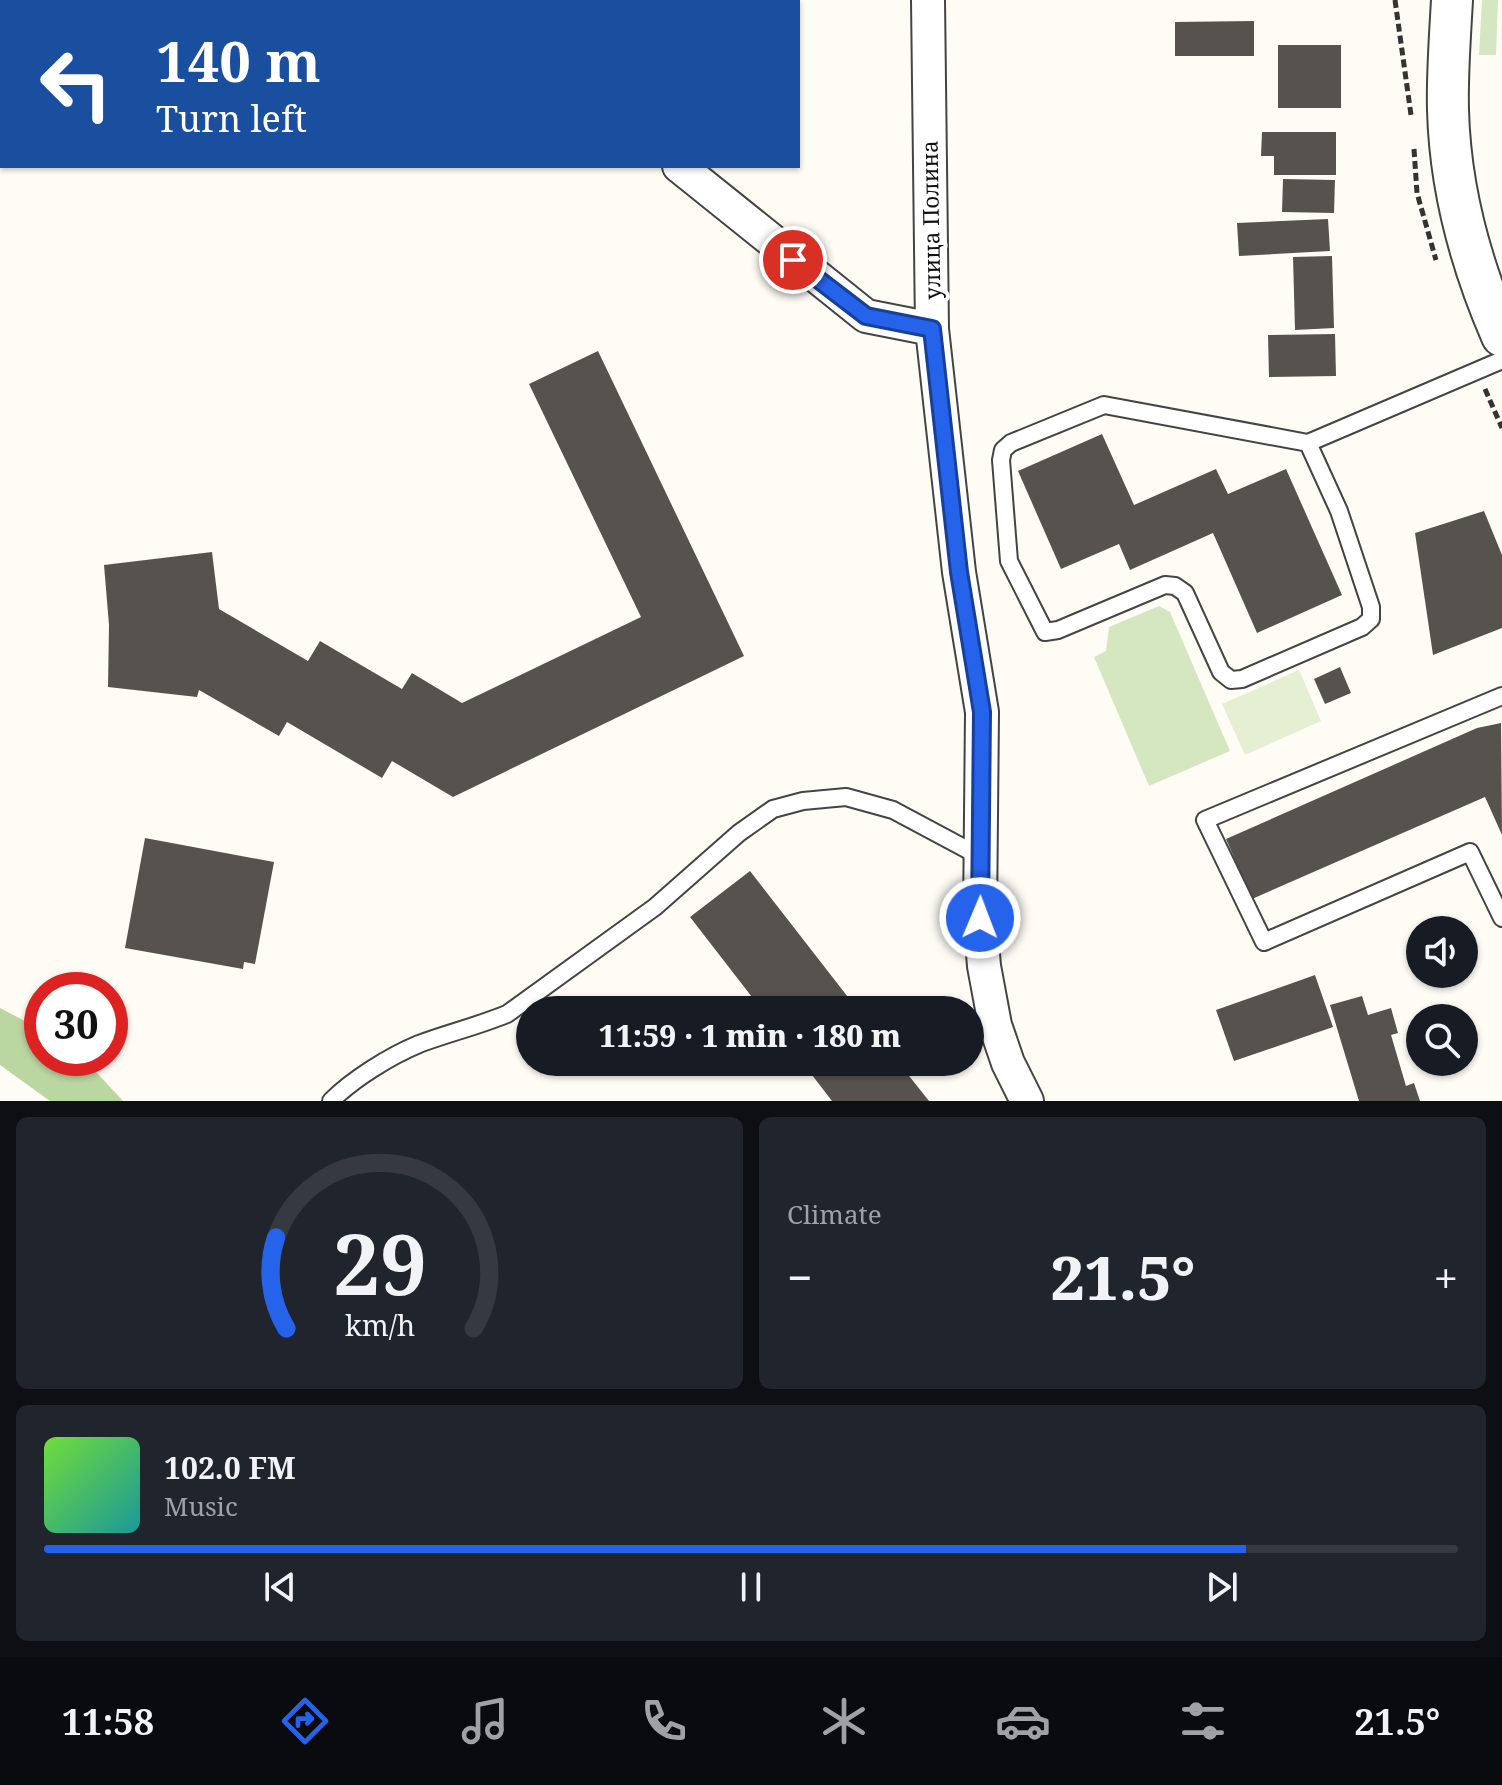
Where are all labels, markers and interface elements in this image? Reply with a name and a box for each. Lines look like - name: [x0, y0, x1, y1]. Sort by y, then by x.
- text: 140 m: [156, 22, 321, 98]
- icon: left: [24, 32, 128, 136]
- text: Turn left: [156, 94, 307, 143]
- street label: улица Полина: [914, 140, 946, 300]
- pin: [759, 226, 827, 294]
- icon: arrive: [771, 238, 815, 282]
- position arrow: [938, 876, 1022, 960]
- map controls: [1406, 916, 1478, 1076]
- button: sound: [1406, 916, 1478, 988]
- speed limit sign: 30: [24, 972, 128, 1076]
- button: search: [1406, 1004, 1478, 1076]
- text: 11:59 · 1 min · 180 m: [599, 1015, 901, 1056]
- text: Climate: [787, 1196, 882, 1232]
- text: 29: [332, 1206, 427, 1319]
- text: 21.5°: [1051, 1236, 1195, 1318]
- text: −: [787, 1247, 812, 1307]
- text: +: [1433, 1247, 1458, 1307]
- text: km/h: [344, 1305, 415, 1344]
- text: 102.0 FM: [164, 1447, 296, 1488]
- text: Music: [164, 1488, 238, 1524]
- icon: previous: [258, 1565, 302, 1609]
- icon: pause: [729, 1565, 773, 1609]
- icon: next: [1200, 1565, 1244, 1609]
- icon: directions: [277, 1693, 333, 1749]
- icon: music: [457, 1693, 513, 1749]
- icon: phone: [636, 1693, 692, 1749]
- icon: climate: [816, 1693, 872, 1749]
- icon: car: [995, 1693, 1051, 1749]
- icon: filters: [1175, 1693, 1231, 1749]
- text: 11:58: [62, 1697, 154, 1746]
- text: 21.5°: [1354, 1697, 1440, 1746]

